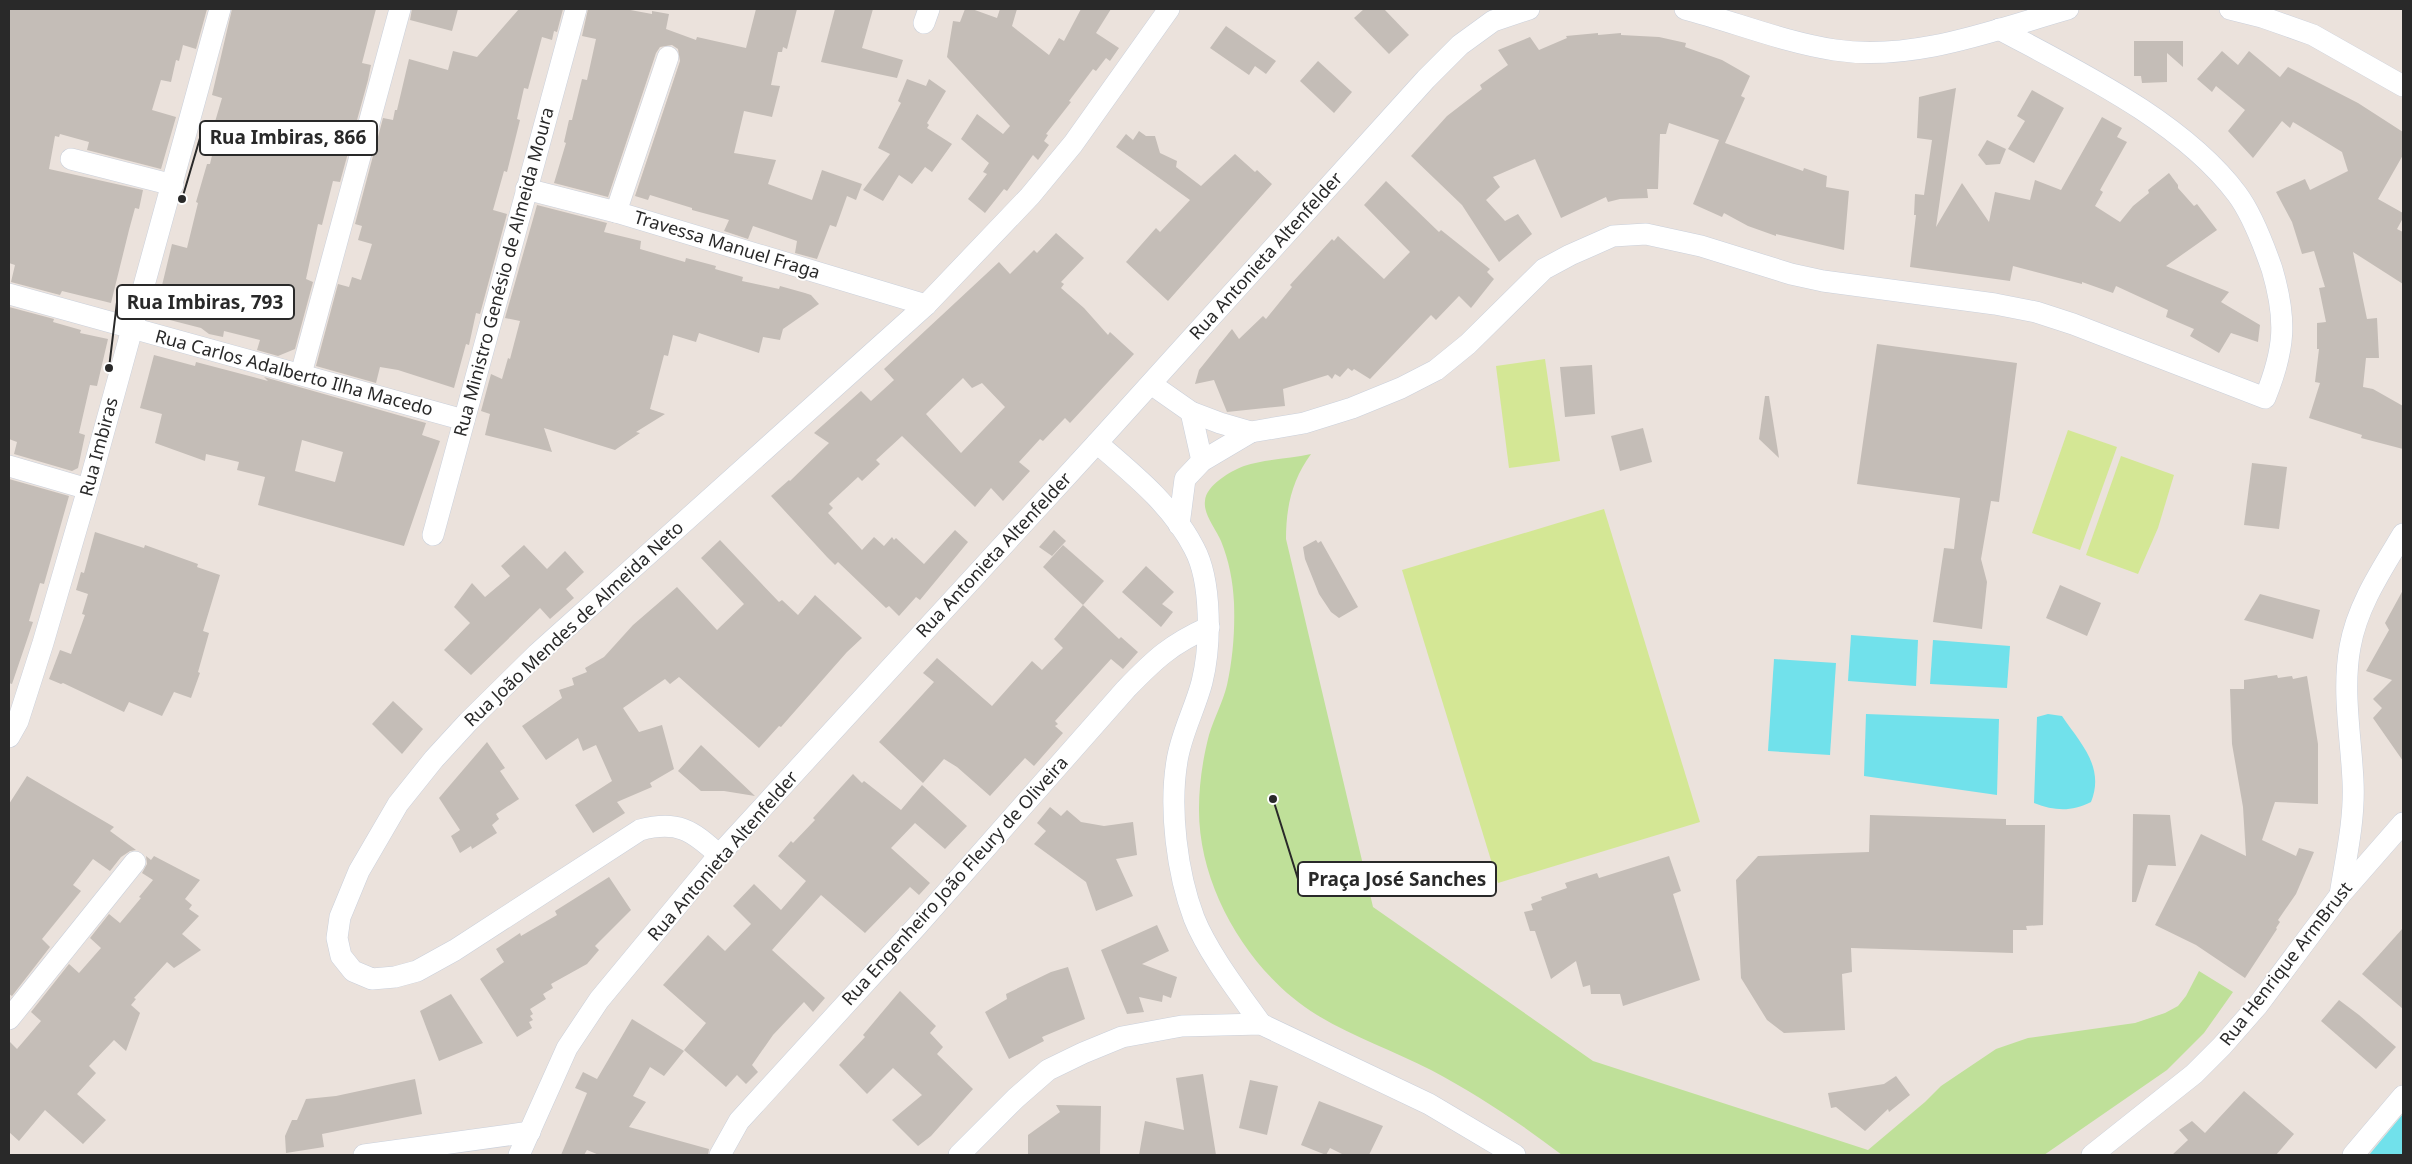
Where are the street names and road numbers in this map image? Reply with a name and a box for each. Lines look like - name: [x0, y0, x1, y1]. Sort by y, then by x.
- street label: Rua Ministro Genésio de Almeida Moura: [447, 104, 559, 439]
- street label: Rua Antonieta Altenfelder: [1183, 166, 1347, 344]
- street label: Travessa Manuel Fraga: [631, 204, 823, 284]
- street label: Rua Carlos Adalberto Ilha Macedo: [153, 323, 436, 421]
- street label: Rua Imbiras: [73, 395, 123, 499]
- street label: Rua Antonieta Altenfelder: [910, 466, 1077, 642]
- street label: Rua João Mendes de Almeida Neto: [459, 515, 688, 731]
- street label: Rua Engenheiro João Fleury de Oliveira: [836, 751, 1073, 1010]
- street label: Rua Antonieta Altenfelder: [642, 765, 803, 945]
- street label: Rua Henrique ArmBrust: [2214, 876, 2357, 1050]

